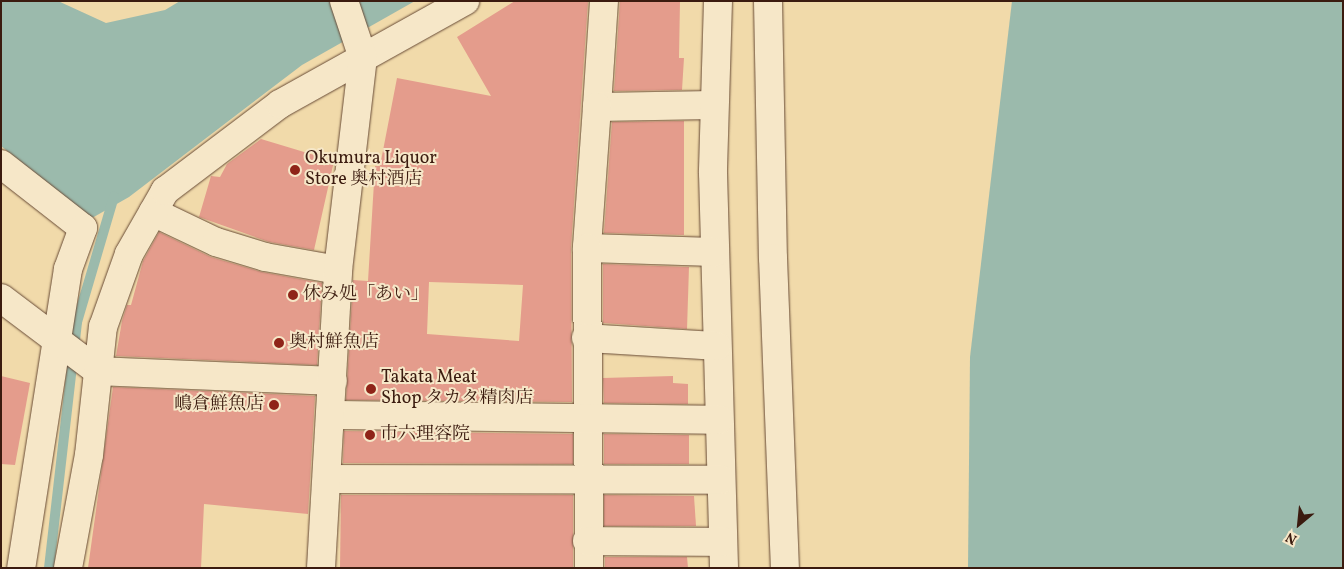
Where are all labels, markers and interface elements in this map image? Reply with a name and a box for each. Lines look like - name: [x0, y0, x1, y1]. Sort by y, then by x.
- place label: Okumura Liquor Store 奥村酒店: [305, 149, 437, 192]
- marker: Okumura Liquor Store 奥村酒店: [289, 164, 301, 176]
- place label: 休み処「あい」: [303, 284, 429, 306]
- marker: 休み処「あい」: [287, 289, 299, 301]
- place label: 奥村鮮魚店: [289, 332, 379, 354]
- marker: 奥村鮮魚店: [273, 337, 285, 349]
- place label: Takata Meat Shop タカタ精肉店: [381, 368, 533, 410]
- marker: Takata Meat Shop タカタ精肉店: [365, 383, 377, 395]
- place label: 嶋倉鮮魚店: [174, 394, 264, 416]
- marker: 嶋倉鮮魚店: [268, 399, 280, 411]
- place label: 市六理容院: [380, 424, 470, 446]
- marker: 市六理容院: [364, 429, 376, 441]
- north arrow: [1274, 499, 1324, 549]
- text: N: [1283, 527, 1301, 548]

